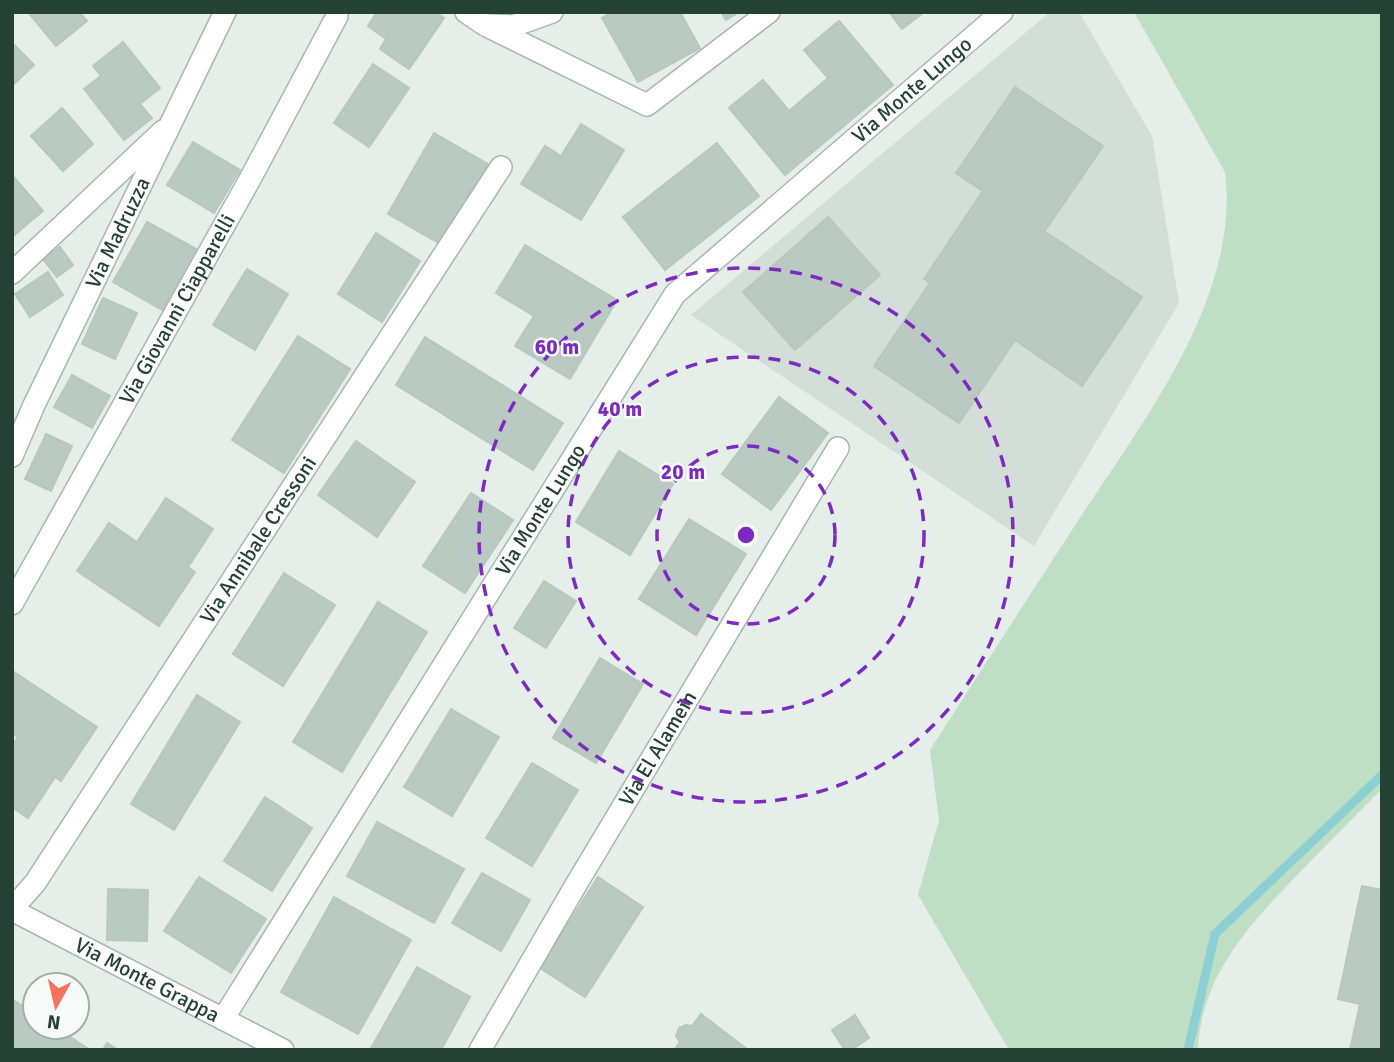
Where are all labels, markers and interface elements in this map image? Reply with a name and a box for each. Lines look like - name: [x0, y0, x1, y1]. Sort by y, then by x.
- street label: Via Monte Lungo: [846, 31, 977, 149]
- street label: Via Madruzza: [80, 173, 156, 293]
- street label: Via Giovanni Ciapparelli: [114, 209, 241, 409]
- text: 60 m: [535, 334, 579, 360]
- text: 40 m: [598, 396, 642, 422]
- street label: Via Monte Lungo: [490, 439, 591, 580]
- street label: Via Annibale Cressoni: [194, 451, 322, 629]
- text: 20 m: [661, 459, 705, 485]
- centre of rings: [734, 523, 758, 547]
- street label: Via El Alamein: [613, 686, 702, 811]
- street label: Via Monte Grappa: [70, 932, 224, 1028]
- north arrow: [21, 971, 91, 1041]
- text: N: [46, 1009, 62, 1035]

